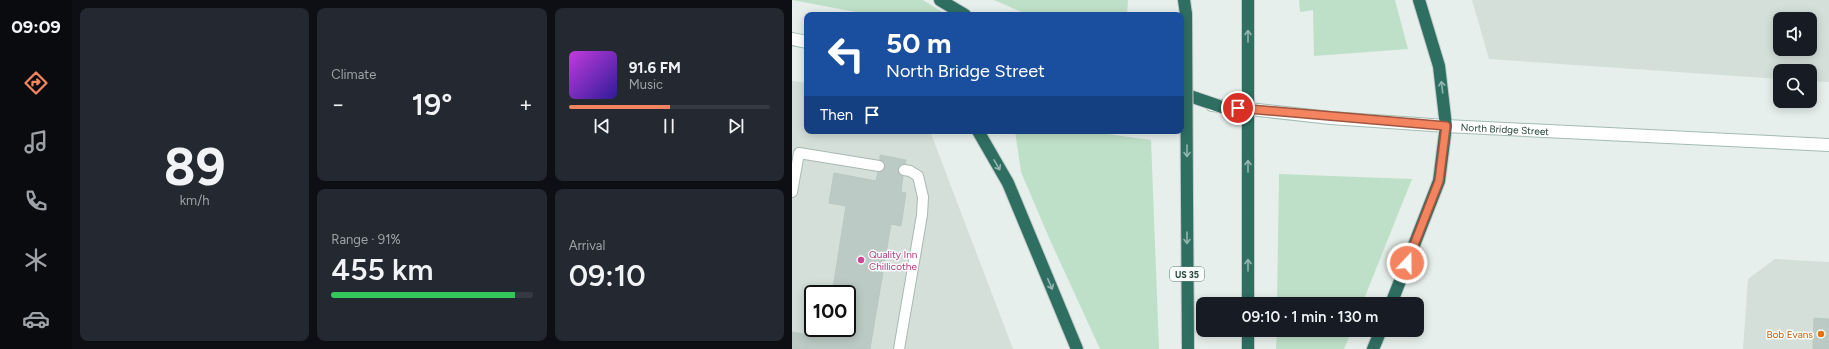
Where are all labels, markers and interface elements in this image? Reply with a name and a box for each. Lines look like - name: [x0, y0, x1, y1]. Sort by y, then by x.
- map controls: [1773, 12, 1817, 108]
- button: sound: [1773, 12, 1817, 56]
- text: 09:09: [11, 16, 61, 38]
- text: 50 m: [886, 26, 952, 60]
- icon: left: [820, 28, 872, 80]
- one-way arrow: [1244, 30, 1252, 43]
- text: 91.6 FM: [629, 59, 681, 77]
- text: North Bridge Street: [886, 60, 1045, 82]
- button: search: [1773, 64, 1817, 108]
- text: Climate: [331, 67, 376, 82]
- icon: directions: [22, 69, 50, 97]
- text: Music: [629, 77, 663, 92]
- one-way arrow: [1438, 81, 1445, 94]
- text: 19°: [411, 86, 453, 123]
- text: −: [331, 91, 345, 118]
- text: +: [519, 91, 533, 118]
- pin: [1221, 91, 1255, 125]
- icon: arrive: [1227, 97, 1249, 119]
- icon: arrive: [861, 104, 883, 126]
- text: Then: [820, 106, 853, 124]
- icon: previous: [591, 115, 613, 137]
- icon: pause: [658, 115, 680, 137]
- icon: next: [725, 115, 747, 137]
- street label: North Bridge Street: [1460, 120, 1550, 138]
- icon: music: [22, 128, 50, 156]
- text: 89: [164, 136, 226, 198]
- one-way arrow: [1183, 144, 1191, 157]
- one-way arrow: [994, 159, 1002, 171]
- one-way arrow: [1244, 160, 1252, 173]
- icon: phone: [22, 187, 50, 215]
- text: km/h: [180, 193, 210, 208]
- one-way arrow: [1183, 231, 1191, 244]
- text: Range · 91%: [331, 232, 401, 247]
- text: Arrival: [569, 238, 605, 253]
- position arrow: [1386, 242, 1428, 284]
- icon: climate: [22, 246, 50, 274]
- place label: Quality Inn Chillicothe: [869, 248, 918, 273]
- text: 455 km: [331, 251, 434, 288]
- marker: Quality Inn Chillicothe: [856, 255, 866, 265]
- text: 09:10: [569, 257, 646, 294]
- one-way arrow: [1244, 259, 1252, 272]
- road number: US 35: [1170, 267, 1204, 281]
- one-way arrow: [1047, 277, 1054, 289]
- speed limit sign: 100: [804, 285, 856, 337]
- icon: car: [22, 305, 50, 333]
- text: 09:10 · 1 min · 130 m: [1242, 308, 1378, 326]
- place label: Bob Evans: [1766, 328, 1813, 341]
- marker: Bob Evans: [1816, 329, 1826, 339]

